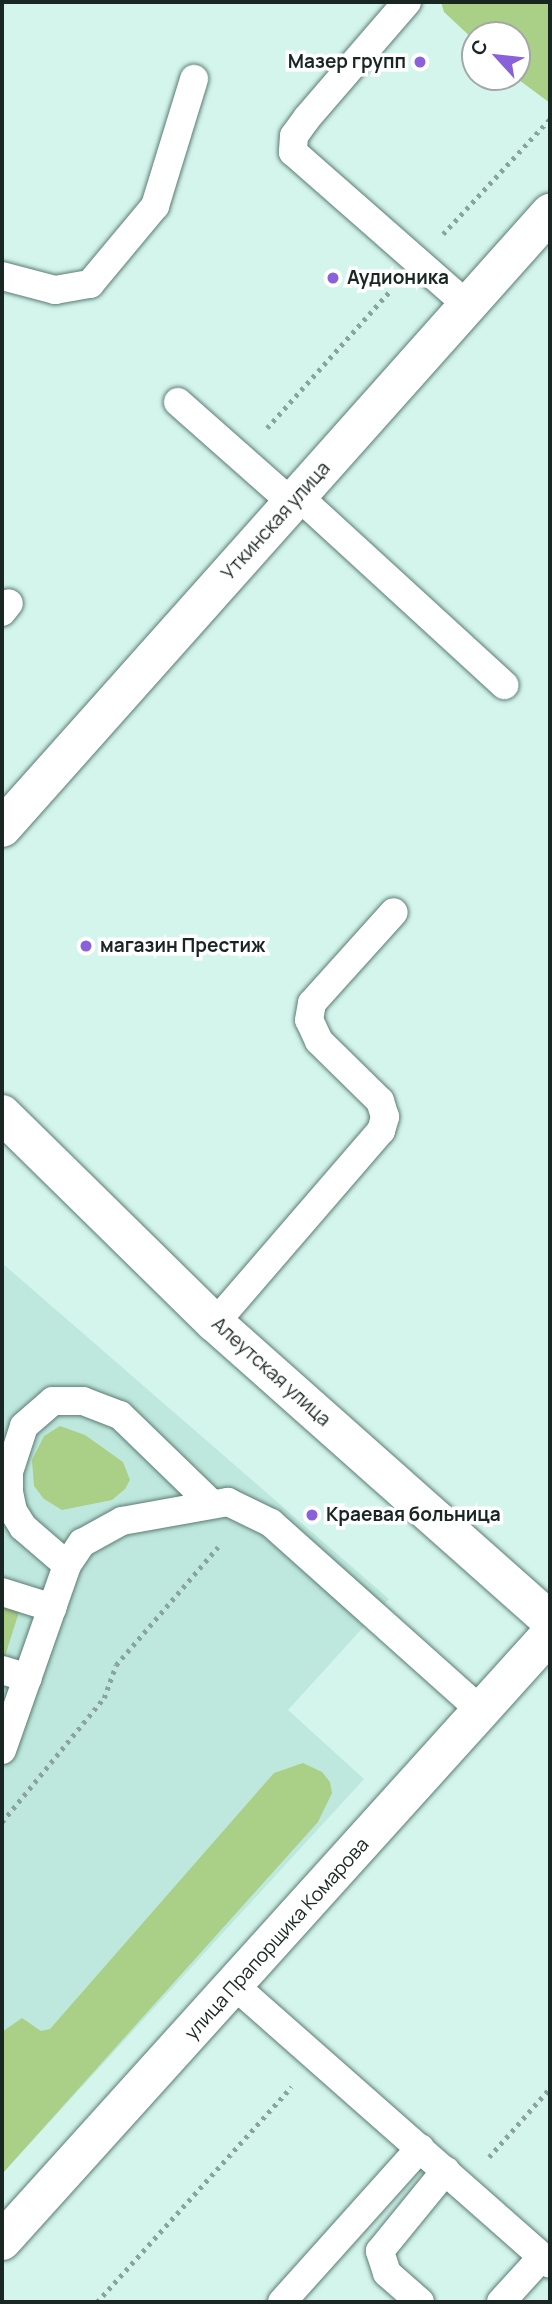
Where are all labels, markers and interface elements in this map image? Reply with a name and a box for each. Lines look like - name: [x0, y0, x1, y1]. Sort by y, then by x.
- north arrow: [461, 21, 531, 91]
- text: С: [464, 35, 494, 60]
- place label: Мазер групп: [288, 51, 406, 73]
- marker: Мазер групп: [412, 54, 428, 70]
- place label: Аудионика: [347, 267, 449, 289]
- marker: Аудионика: [325, 270, 341, 286]
- street label: Уткинская улица: [217, 457, 335, 585]
- place label: магазин Престиж: [100, 935, 266, 957]
- marker: магазин Престиж: [78, 938, 94, 954]
- street label: Алеутская улица: [207, 1313, 335, 1431]
- place label: Краевая больница: [326, 1504, 501, 1526]
- marker: Краевая больница: [304, 1507, 320, 1523]
- street label: улица Прапорщика Комарова: [180, 1833, 374, 2045]

